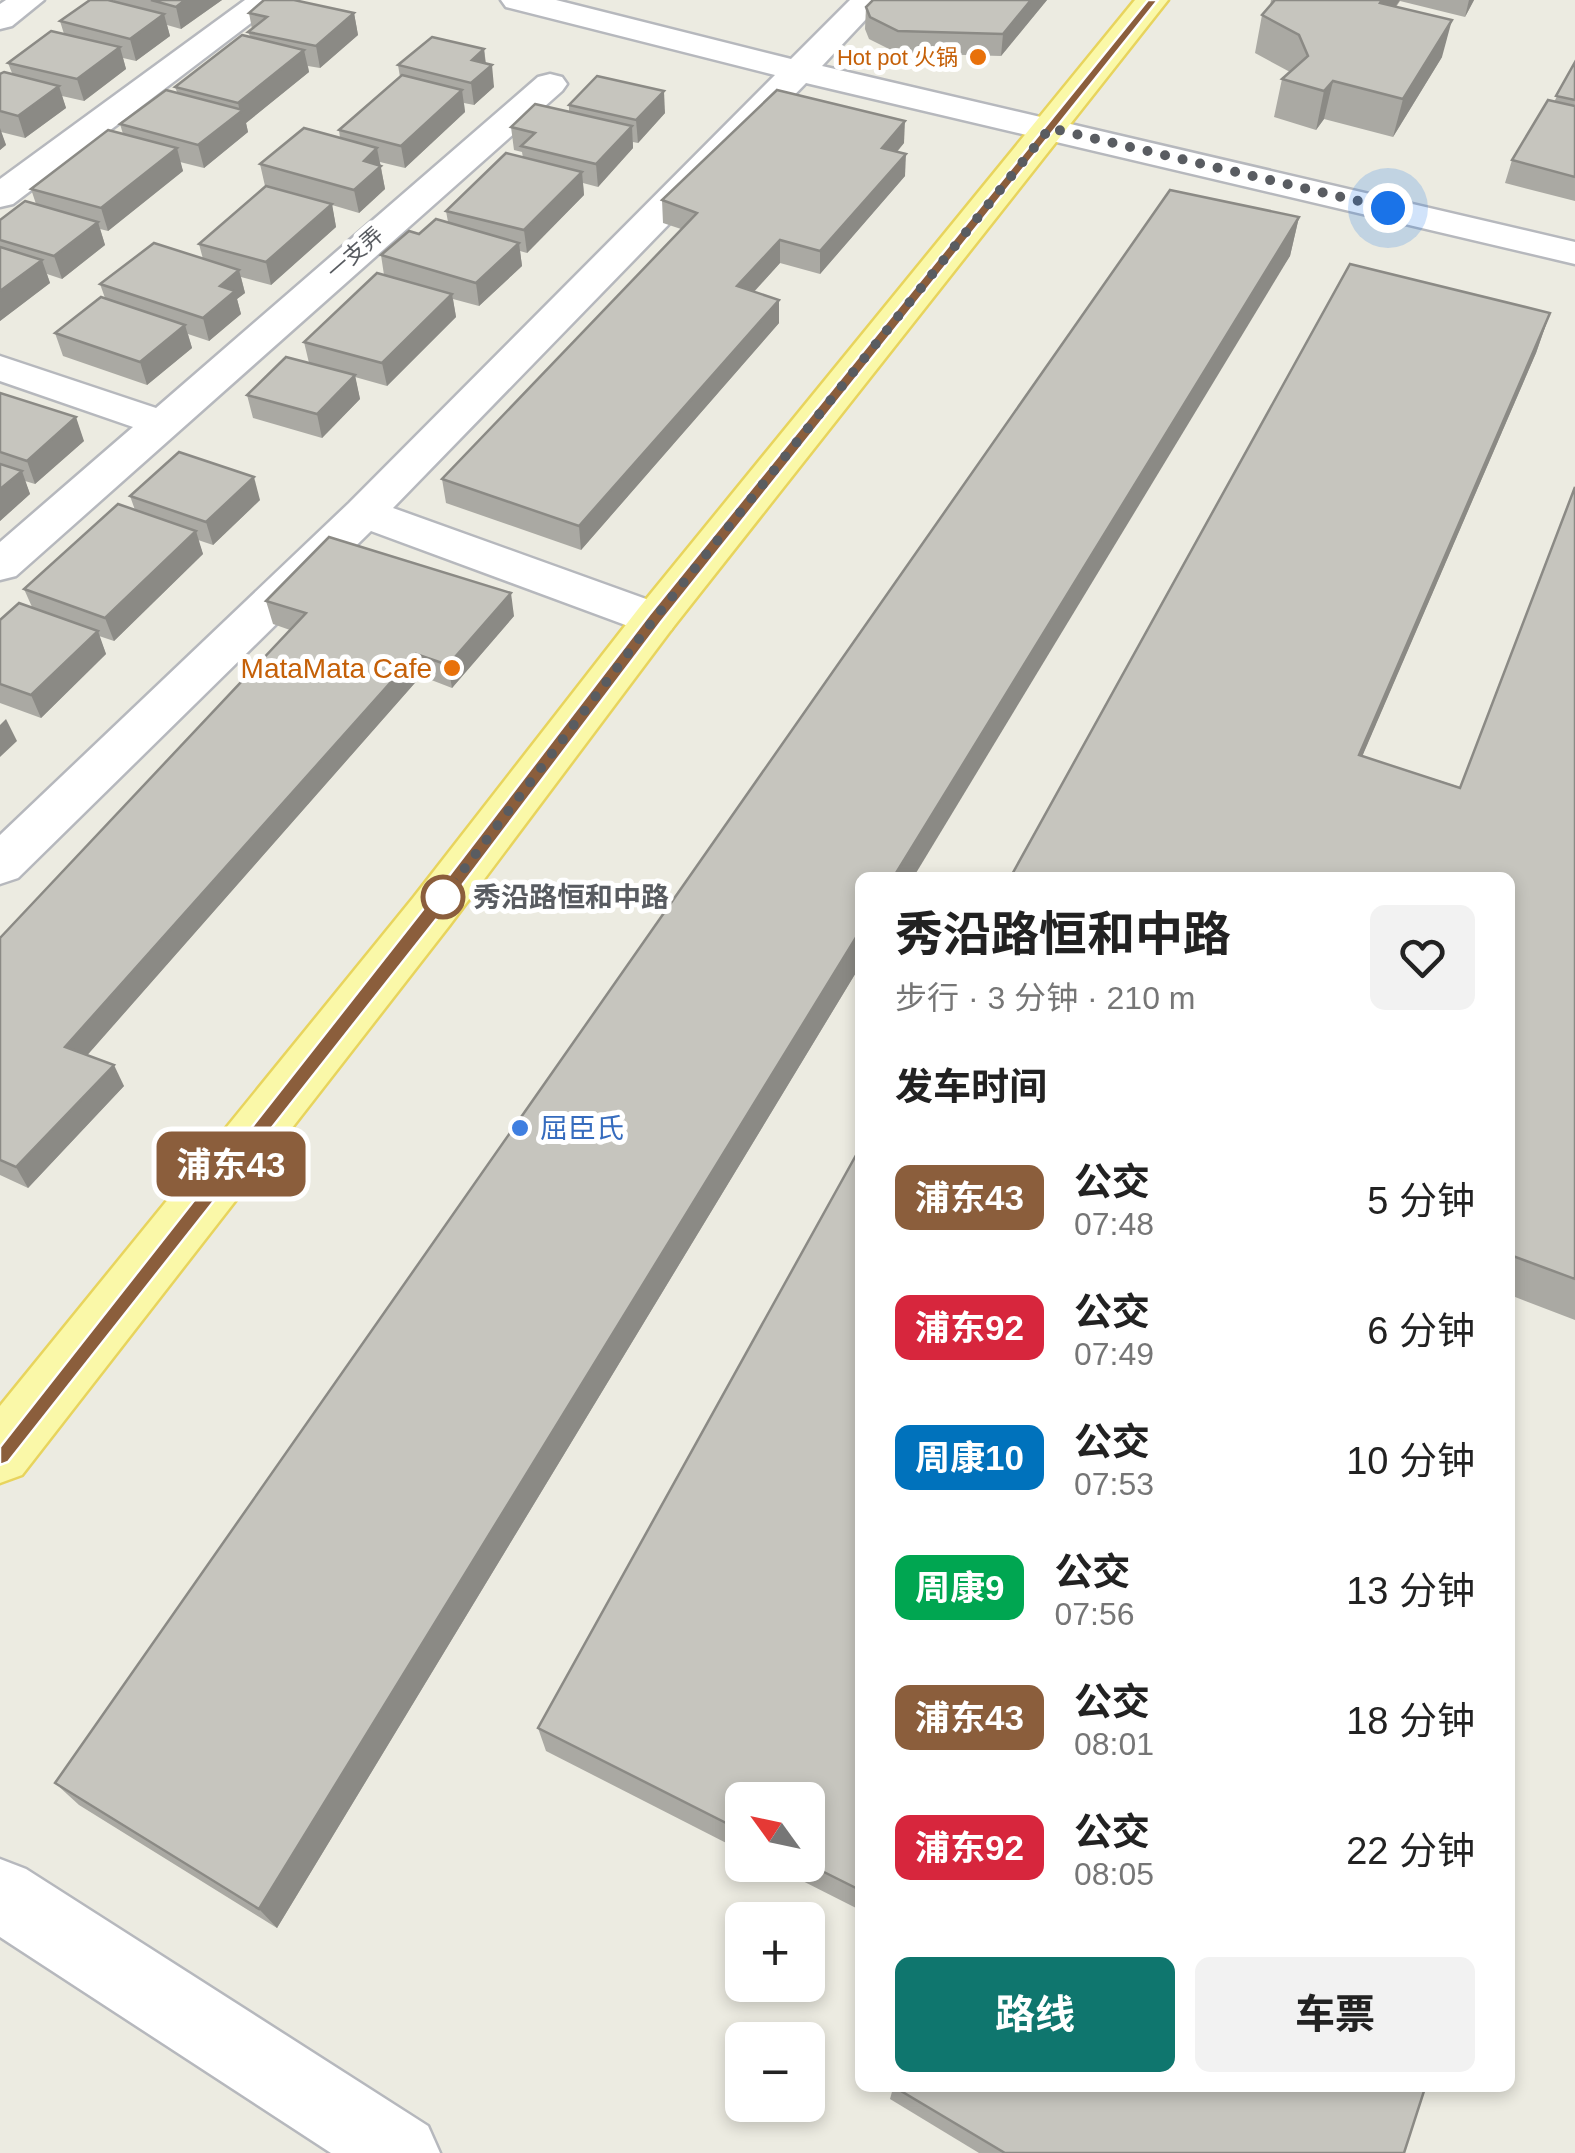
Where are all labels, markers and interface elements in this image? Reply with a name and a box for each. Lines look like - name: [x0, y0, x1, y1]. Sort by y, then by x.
- place label: Hot pot 火锅: [837, 45, 958, 70]
- marker: Hot pot 火锅: [967, 46, 989, 68]
- your location: [1363, 183, 1413, 233]
- street label: 一支弄: [322, 222, 388, 284]
- place label: MataMata Cafe: [241, 653, 432, 684]
- marker: MataMata Cafe: [441, 657, 463, 679]
- marker: 秀沿路恒和中路: [422, 876, 464, 918]
- place label: 秀沿路恒和中路: [473, 882, 669, 913]
- button: heart: [1370, 905, 1475, 1010]
- text: 秀沿路恒和中路: [895, 908, 1231, 961]
- text: 步行 · 3 分钟 · 210 m: [895, 980, 1196, 1016]
- text: 发车时间: [895, 1066, 1047, 1108]
- place label: 屈臣氏: [540, 1113, 624, 1144]
- marker: 屈臣氏: [509, 1117, 531, 1139]
- line badge: 浦东43: [161, 1132, 301, 1196]
- text: 浦东43: [177, 1145, 285, 1184]
- text: 公交: [1074, 1161, 1150, 1203]
- text: 浦东43: [915, 1178, 1024, 1217]
- text: 5 分钟: [1367, 1180, 1475, 1222]
- text: 07:48: [1074, 1206, 1154, 1242]
- text: 公交: [1074, 1291, 1150, 1333]
- text: 浦东92: [915, 1308, 1024, 1347]
- text: 6 分钟: [1367, 1310, 1475, 1352]
- text: 07:49: [1074, 1336, 1154, 1372]
- text: 公交: [1074, 1421, 1150, 1463]
- text: 周康10: [915, 1438, 1024, 1477]
- text: 10 分钟: [1346, 1440, 1475, 1482]
- text: 07:53: [1074, 1466, 1154, 1502]
- text: 公交: [1054, 1551, 1130, 1593]
- text: 周康9: [915, 1568, 1004, 1607]
- text: 13 分钟: [1346, 1570, 1475, 1612]
- text: 07:56: [1054, 1596, 1135, 1632]
- text: 公交: [1074, 1681, 1150, 1723]
- text: 浦东43: [915, 1698, 1024, 1737]
- text: 18 分钟: [1346, 1700, 1475, 1742]
- text: 08:01: [1074, 1726, 1154, 1762]
- north arrow: [725, 1782, 825, 1882]
- map controls: [725, 1782, 825, 2122]
- text: 公交: [1074, 1811, 1150, 1853]
- text: 浦东92: [915, 1828, 1024, 1867]
- text: 22 分钟: [1346, 1830, 1475, 1872]
- text: 08:05: [1074, 1856, 1154, 1892]
- button: +: [725, 1902, 825, 2002]
- button: 路线: [895, 1957, 1175, 2072]
- button: 车票: [1195, 1957, 1475, 2072]
- button: −: [725, 2022, 825, 2122]

